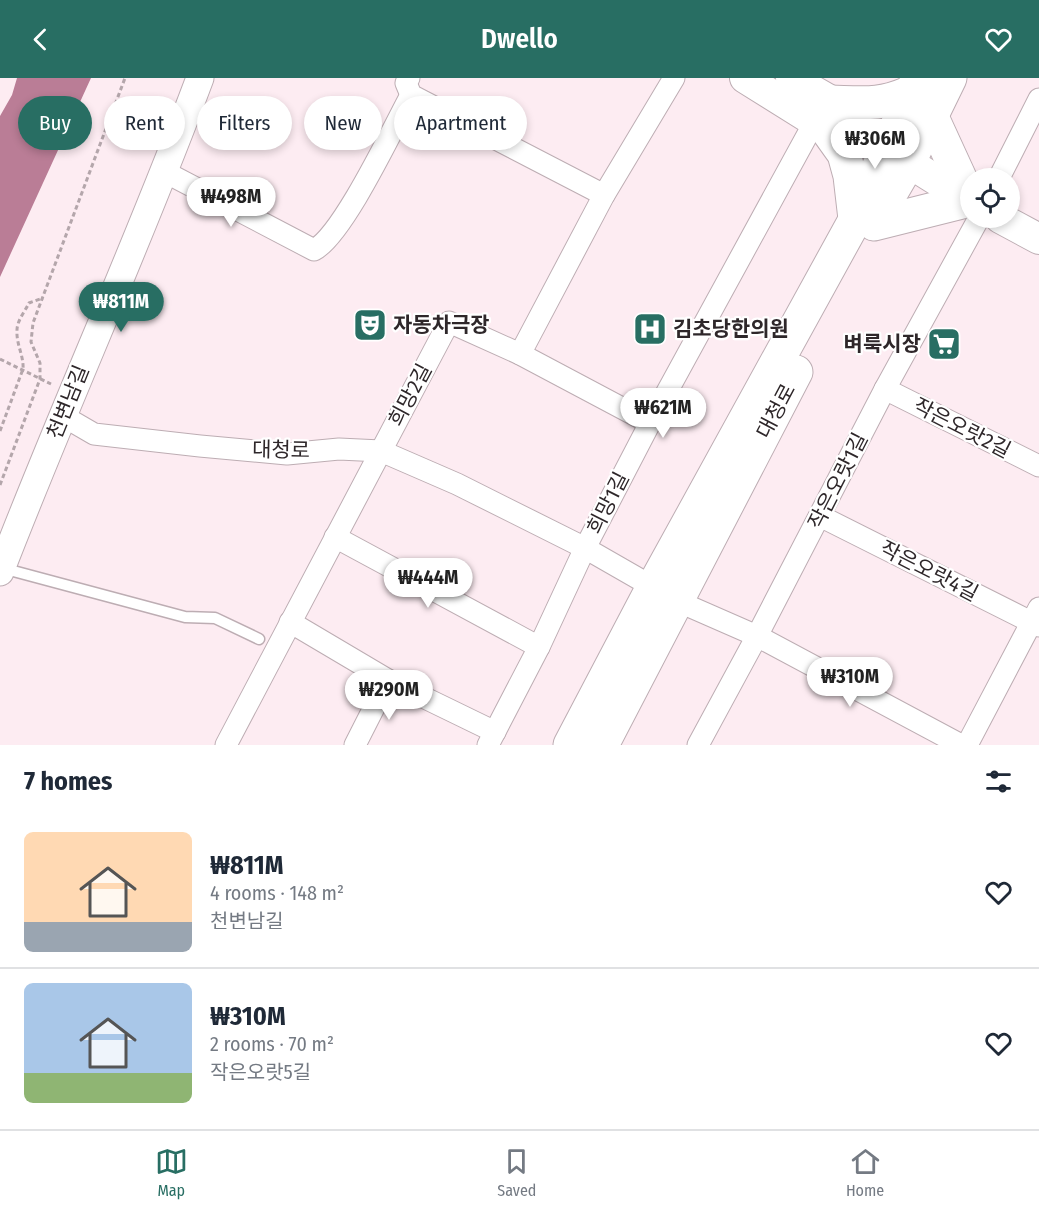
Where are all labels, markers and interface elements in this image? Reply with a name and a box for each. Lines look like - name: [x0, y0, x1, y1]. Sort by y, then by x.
- icon: back: [24, 23, 57, 56]
- text: Dwello: [481, 23, 558, 55]
- icon: heart: [982, 23, 1015, 56]
- chip: Buy: [18, 96, 92, 150]
- chip: Rent: [104, 96, 185, 150]
- chip: Filters: [197, 96, 292, 150]
- chip: New: [304, 96, 382, 150]
- chip: Apartment: [394, 96, 527, 150]
- pin: ₩306M: [833, 119, 917, 170]
- text: ₩306M: [845, 126, 905, 150]
- map controls: [960, 168, 1020, 228]
- button: locate: [960, 168, 1020, 228]
- pin: ₩498M: [189, 177, 273, 228]
- text: ₩498M: [201, 184, 261, 208]
- pin: ₩811M: [79, 282, 163, 333]
- text: ₩811M: [93, 289, 149, 313]
- theatre icon: 자동차극장: [352, 307, 388, 343]
- hospital icon: 김초당한의원: [632, 311, 668, 347]
- place label: 자동차극장: [393, 312, 490, 338]
- place label: 김초당한의원: [673, 316, 789, 342]
- supermarket icon: 벼룩시장: [926, 326, 962, 362]
- place label: 벼룩시장: [844, 331, 921, 357]
- street label: 희망2길: [383, 359, 437, 431]
- street label: 천변남길: [41, 361, 95, 443]
- street label: 대청로: [751, 379, 801, 443]
- pin: ₩621M: [621, 388, 705, 439]
- street label: 작은오랏2길: [909, 392, 1015, 464]
- text: ₩621M: [634, 395, 692, 419]
- street label: 작은오랏1길: [803, 428, 873, 534]
- street label: 대청로: [252, 436, 310, 464]
- street label: 희망1길: [581, 468, 635, 538]
- street label: 작은오랏4길: [876, 535, 982, 607]
- pin: ₩444M: [386, 558, 470, 609]
- text: ₩444M: [398, 565, 458, 589]
- pin: ₩310M: [808, 657, 892, 708]
- text: ₩310M: [821, 664, 879, 688]
- pin: ₩290M: [347, 670, 431, 721]
- text: ₩290M: [359, 677, 419, 701]
- icon: filters: [982, 765, 1015, 798]
- text: 7 homes: [24, 766, 112, 797]
- text: ₩811M: [210, 850, 283, 881]
- icon: home: [72, 856, 144, 928]
- icon: heart: [982, 876, 1015, 909]
- text: 4 rooms · 148 m²: [210, 881, 344, 905]
- text: 천변남길: [210, 909, 284, 933]
- text: ₩310M: [210, 1001, 286, 1032]
- icon: home: [72, 1007, 144, 1079]
- icon: heart: [982, 1027, 1015, 1060]
- text: 2 rooms · 70 m²: [210, 1032, 334, 1056]
- text: 작은오랏5길: [210, 1060, 311, 1084]
- tab: Map: [155, 1145, 188, 1200]
- tab: Saved: [497, 1145, 536, 1200]
- tab: Home: [846, 1145, 884, 1200]

